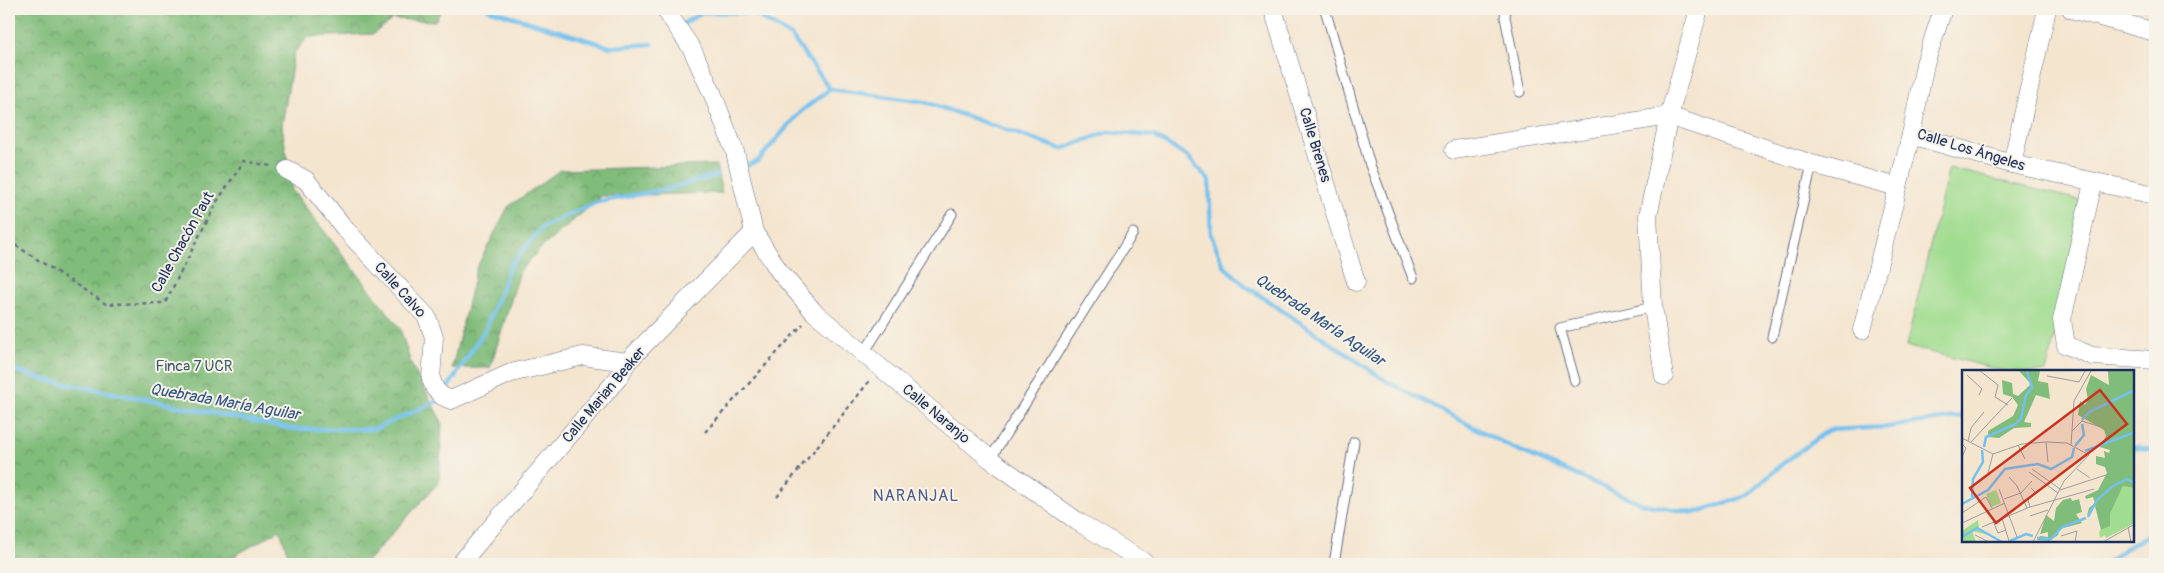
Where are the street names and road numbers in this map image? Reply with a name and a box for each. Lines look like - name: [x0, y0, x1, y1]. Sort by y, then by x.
- street label: Calle Brenes: [1295, 105, 1335, 185]
- street label: Calle Los Ángeles: [1915, 125, 2027, 175]
- street label: Calle Chacón Paut: [147, 187, 219, 296]
- street label: Calle Calvo: [370, 258, 430, 322]
- street label: Calle Marian Beaker: [558, 342, 650, 447]
- street label: Calle Naranjo: [898, 380, 974, 448]

